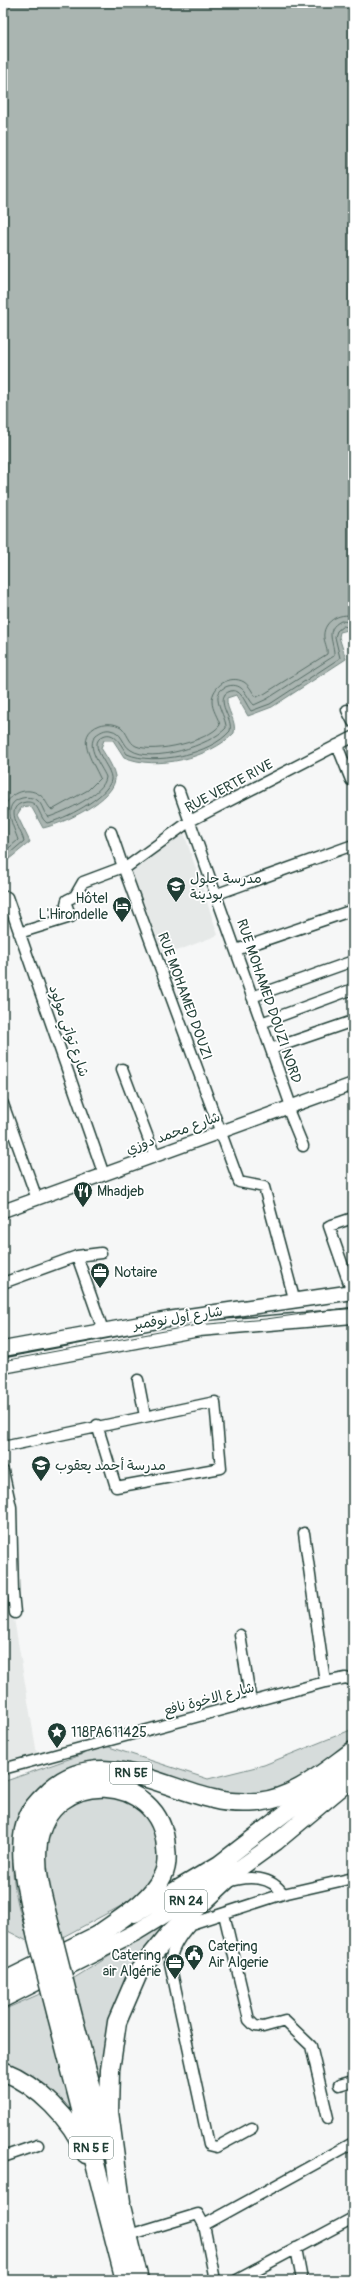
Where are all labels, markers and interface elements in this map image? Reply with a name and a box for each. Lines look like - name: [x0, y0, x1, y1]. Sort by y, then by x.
- street label: RUE VERTE RIVE: [182, 756, 276, 816]
- place label: مدرسة جلول بودينة: [190, 870, 262, 903]
- school or university icon: مدرسة جلول بودينة: [165, 875, 187, 903]
- place label: Hôtel L'Hirondelle: [38, 890, 108, 923]
- hotel icon: Hôtel L'Hirondelle: [111, 895, 133, 923]
- street label: RUE MOHAMED DOUZI NORD: [233, 917, 305, 1086]
- street label: RUE MOHAMED DOUZI: [154, 930, 216, 1062]
- street label: شارع تواتي مولود: [42, 983, 93, 1080]
- street label: شارع محمد دوزي: [123, 1108, 223, 1160]
- restaurant icon: Mhadjeb: [72, 1180, 94, 1208]
- place label: Mhadjeb: [97, 1183, 144, 1200]
- office icon: Notaire: [89, 1261, 111, 1289]
- place label: Notaire: [114, 1264, 157, 1281]
- street label: شارع أول نوفمبر: [131, 1303, 224, 1335]
- school or university icon: مدرسة أحمد يعقوب: [30, 1454, 52, 1482]
- place label: مدرسة أحمد يعقوب: [55, 1457, 166, 1474]
- street label: شارع الاخوة نافع: [162, 1679, 257, 1721]
- place icon: 118PA611425: [46, 1721, 68, 1749]
- place label: 118PA611425: [71, 1724, 147, 1741]
- road number: RN 5E: [110, 1762, 152, 1784]
- road number: RN 24: [165, 1890, 207, 1912]
- place label: Catering Air Algerie: [208, 1938, 268, 1971]
- public building icon: Catering Air Algerie: [183, 1943, 205, 1971]
- place label: Catering air Algérie: [103, 1947, 161, 1980]
- office icon: Catering air Algérie: [164, 1952, 186, 1980]
- road number: RN 5 E: [69, 2137, 113, 2159]

